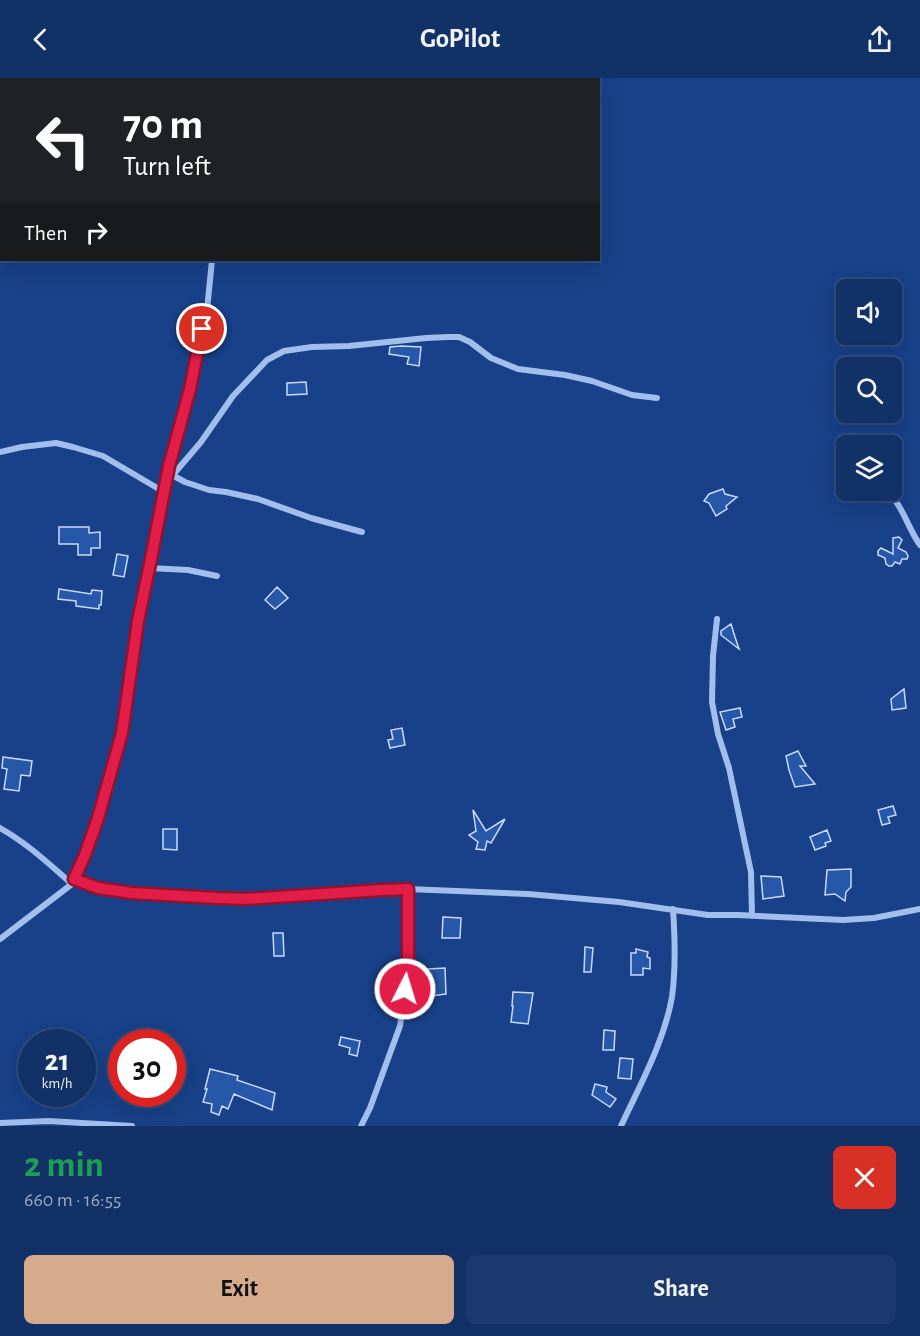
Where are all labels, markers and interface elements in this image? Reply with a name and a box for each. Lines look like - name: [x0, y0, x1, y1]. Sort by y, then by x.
- icon: back: [24, 23, 57, 56]
- icon: share: [863, 23, 896, 56]
- text: GoPilot: [420, 25, 500, 52]
- icon: left: [24, 102, 102, 180]
- text: 70 m: [123, 104, 203, 146]
- text: Turn left: [123, 153, 211, 180]
- icon: right: [80, 216, 113, 249]
- text: Then: [24, 222, 68, 244]
- map controls: [836, 279, 902, 501]
- button: sound: [836, 279, 902, 345]
- pin: [176, 303, 227, 354]
- icon: arrive: [185, 312, 218, 345]
- button: search: [836, 357, 902, 423]
- button: layers: [836, 435, 902, 501]
- position arrow: [373, 957, 437, 1021]
- speed limit sign: 30: [108, 1029, 186, 1107]
- text: 21: [45, 1046, 69, 1076]
- text: km/h: [42, 1076, 72, 1091]
- button: close: [833, 1146, 896, 1209]
- text: 2 min: [24, 1147, 104, 1183]
- text: 660 m · 16:55: [24, 1190, 121, 1210]
- button: Exit: [24, 1255, 454, 1324]
- button: Share: [466, 1255, 896, 1324]

